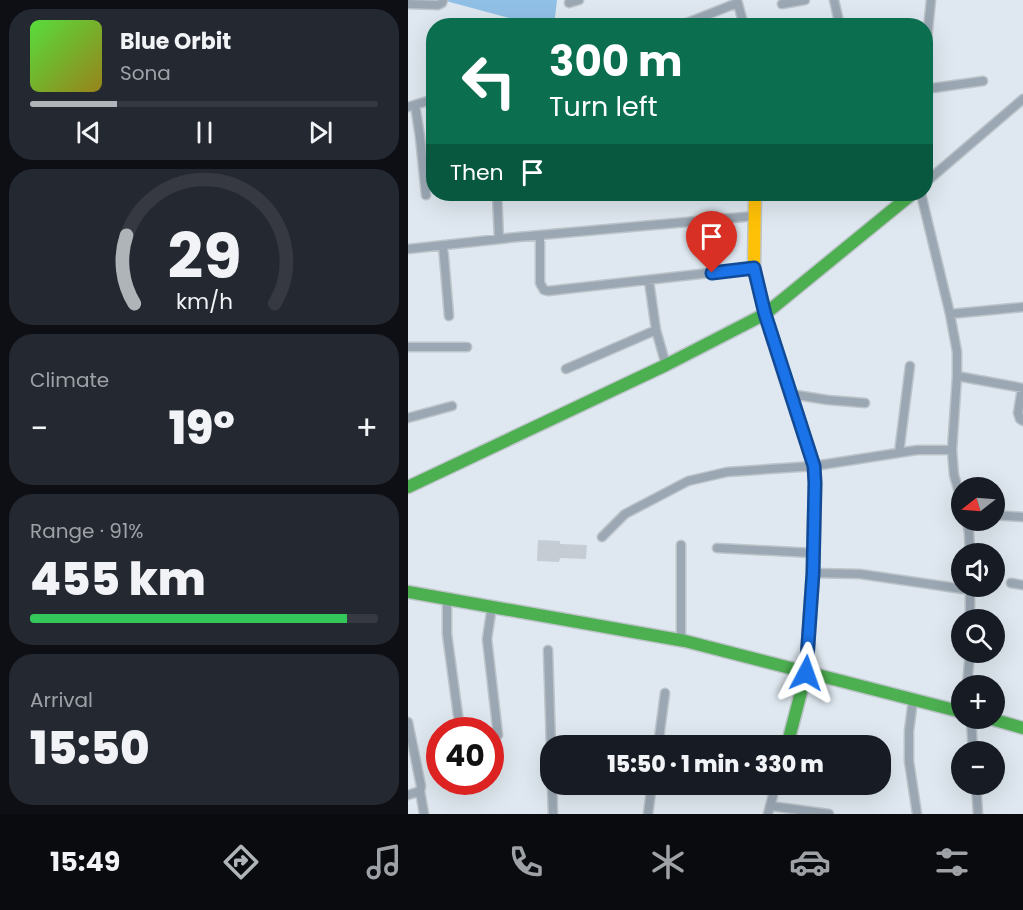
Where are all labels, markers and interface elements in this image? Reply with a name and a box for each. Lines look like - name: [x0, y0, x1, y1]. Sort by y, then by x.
- text: Blue Orbit: [120, 26, 231, 57]
- text: 300 m: [549, 32, 683, 91]
- icon: left: [450, 42, 528, 120]
- text: Sona: [120, 59, 171, 87]
- text: Turn left: [549, 88, 658, 125]
- icon: previous: [72, 116, 105, 149]
- icon: pause: [188, 116, 221, 149]
- icon: next: [304, 116, 337, 149]
- icon: arrive: [516, 156, 549, 189]
- text: Then: [450, 157, 504, 188]
- pin: [686, 211, 737, 273]
- text: 29: [167, 212, 241, 300]
- icon: arrive: [695, 220, 728, 253]
- text: km/h: [175, 286, 233, 317]
- text: Climate: [30, 366, 109, 394]
- text: 19°: [169, 397, 235, 460]
- text: −: [30, 405, 48, 452]
- text: +: [355, 405, 378, 452]
- north arrow: [951, 477, 1005, 531]
- map controls: [951, 477, 1005, 795]
- text: Range · 91%: [30, 517, 144, 545]
- button: sound: [951, 543, 1005, 597]
- text: 455 km: [30, 548, 206, 611]
- button: search: [951, 609, 1005, 663]
- position arrow: [774, 641, 838, 705]
- button: +: [951, 675, 1005, 729]
- text: Arrival: [30, 686, 93, 714]
- text: 15:50: [30, 717, 150, 780]
- speed limit sign: 40: [426, 717, 504, 795]
- button: −: [951, 741, 1005, 795]
- text: 15:50 · 1 min · 330 m: [607, 749, 824, 780]
- icon: directions: [220, 841, 262, 883]
- icon: music: [363, 841, 405, 883]
- icon: phone: [505, 841, 547, 883]
- icon: climate: [647, 841, 689, 883]
- icon: car: [789, 841, 831, 883]
- icon: filters: [931, 841, 973, 883]
- text: 15:49: [50, 843, 120, 880]

